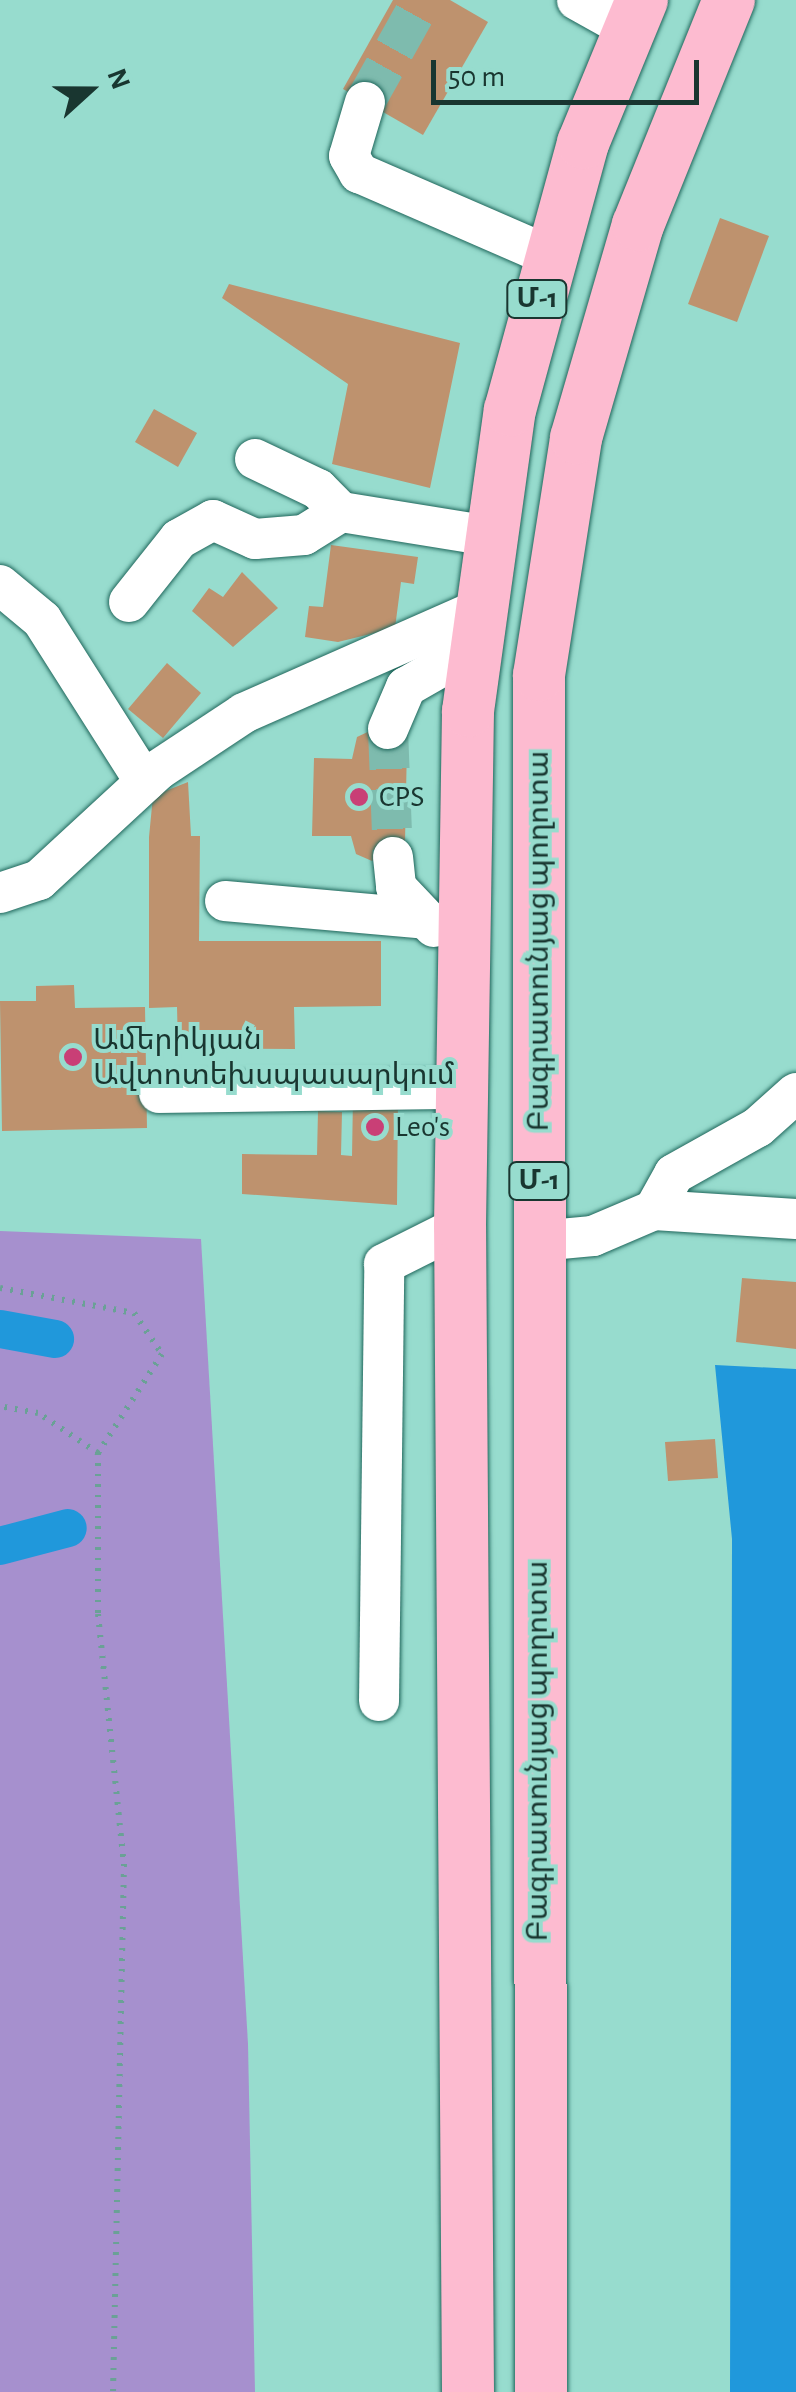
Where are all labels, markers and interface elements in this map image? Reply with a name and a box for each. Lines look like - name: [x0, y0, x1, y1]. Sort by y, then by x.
- north arrow: [40, 40, 140, 140]
- scale bar: [436, 40, 704, 102]
- text: 50 m: [448, 62, 505, 92]
- text: N: [101, 65, 135, 93]
- road number: Մ-1: [504, 276, 570, 322]
- street label: Բագրատունյաց պողոտա: [521, 751, 557, 1131]
- place label: CPS: [379, 779, 424, 815]
- marker: CPS: [348, 786, 370, 808]
- place label: Ամերիկյան Ավտոտեխսպասարկում: [93, 1022, 455, 1092]
- marker: Ամերիկյան Ավտոտեխսպասարկում: [62, 1046, 84, 1068]
- place label: Leo's: [395, 1109, 450, 1145]
- marker: Leo's: [364, 1116, 386, 1138]
- road number: Մ-1: [506, 1158, 572, 1204]
- street label: Բագրատունյաց պողոտա: [520, 1561, 556, 1941]

